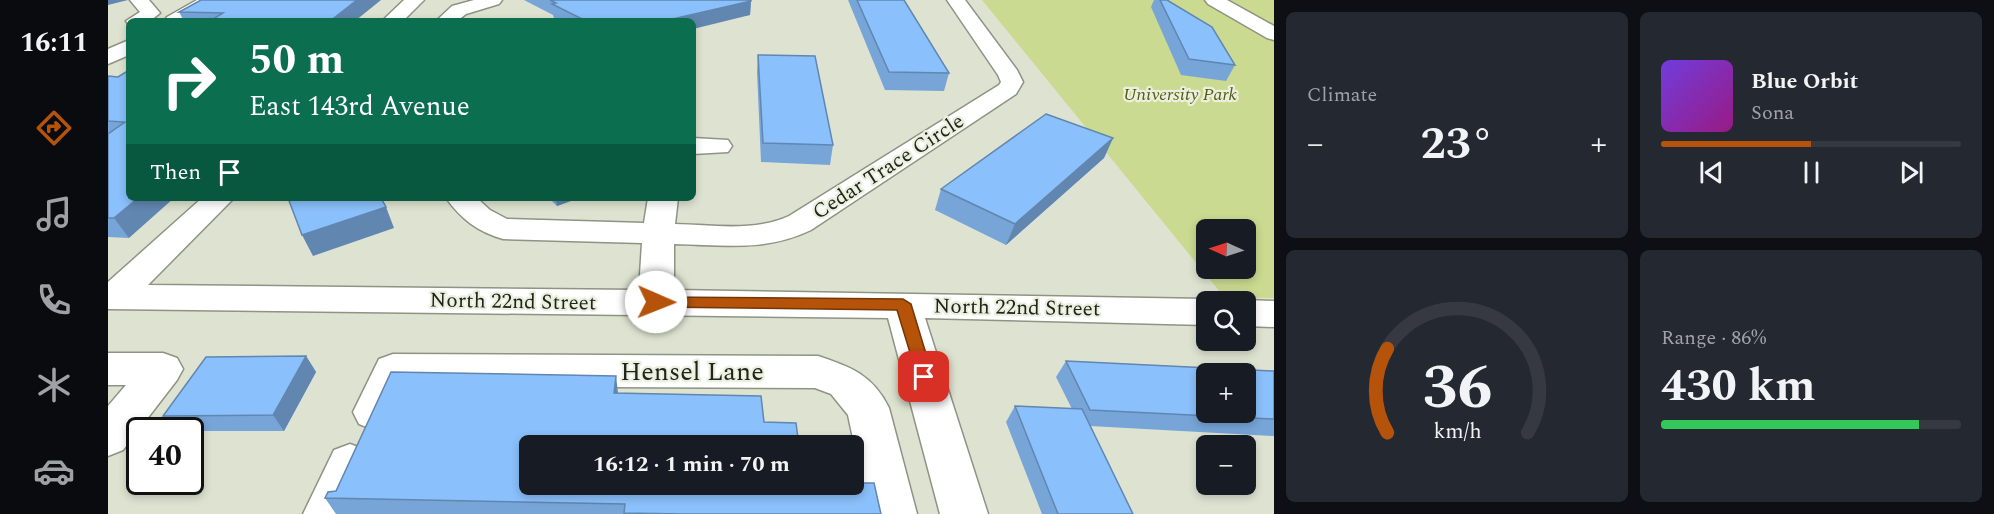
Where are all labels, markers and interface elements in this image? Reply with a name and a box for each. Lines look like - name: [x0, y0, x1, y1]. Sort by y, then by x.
- text: 16:11: [20, 22, 88, 64]
- text: 50 m: [249, 29, 344, 92]
- icon: right: [150, 42, 228, 120]
- text: Blue Orbit: [1751, 65, 1858, 98]
- text: Climate: [1307, 80, 1377, 110]
- park label: University Park: [1123, 81, 1238, 108]
- text: East 143rd Avenue: [249, 86, 470, 128]
- text: Sona: [1751, 98, 1794, 128]
- street label: Cedar Trace Circle: [806, 106, 971, 228]
- icon: directions: [33, 107, 75, 149]
- text: 23°: [1421, 110, 1494, 179]
- text: −: [1307, 119, 1324, 169]
- text: +: [1591, 119, 1607, 169]
- text: Then: [150, 156, 201, 189]
- icon: arrive: [213, 156, 246, 189]
- icon: previous: [1695, 156, 1728, 189]
- icon: pause: [1795, 156, 1828, 189]
- icon: next: [1895, 156, 1928, 189]
- icon: music: [33, 193, 75, 235]
- north arrow: [1196, 219, 1256, 279]
- map controls: [1196, 219, 1256, 495]
- position arrow: [624, 270, 688, 334]
- icon: phone: [33, 279, 75, 321]
- street label: North 22nd Street: [429, 285, 597, 319]
- street label: North 22nd Street: [933, 291, 1101, 325]
- button: search: [1196, 291, 1256, 351]
- text: Range · 86%: [1661, 323, 1766, 353]
- text: 36: [1422, 341, 1492, 436]
- pin: [898, 351, 949, 402]
- street label: Hensel Lane: [620, 352, 764, 392]
- text: 430 km: [1661, 352, 1816, 421]
- icon: arrive: [907, 360, 940, 393]
- button: +: [1196, 363, 1256, 423]
- icon: climate: [33, 364, 75, 406]
- text: km/h: [1433, 415, 1481, 448]
- speed limit sign: 40: [126, 417, 204, 495]
- button: −: [1196, 435, 1256, 495]
- text: 16:12 · 1 min · 70 m: [593, 448, 790, 481]
- icon: car: [33, 450, 75, 492]

